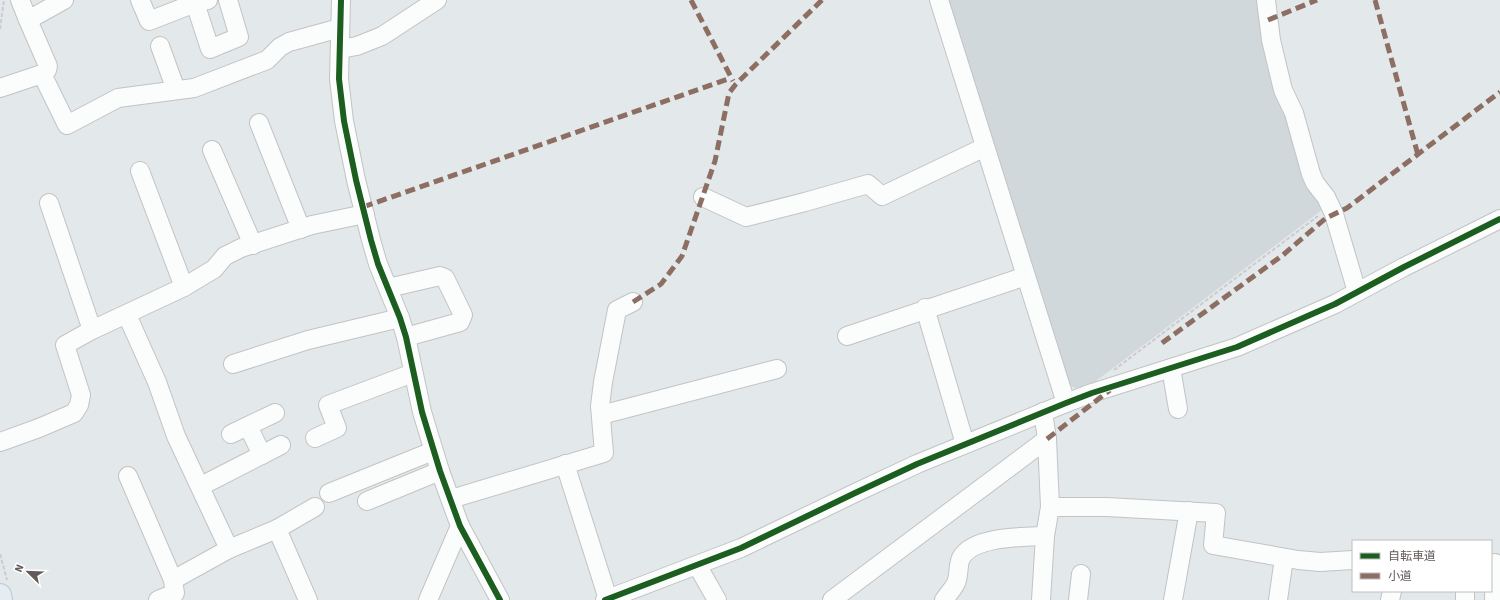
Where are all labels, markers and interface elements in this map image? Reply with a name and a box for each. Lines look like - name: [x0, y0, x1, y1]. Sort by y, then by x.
- legend: [1352, 540, 1492, 592]
- text: 自転車道: [1388, 548, 1436, 565]
- north arrow: [8, 552, 48, 592]
- text: N: [11, 562, 28, 575]
- text: 小道: [1388, 568, 1412, 585]

